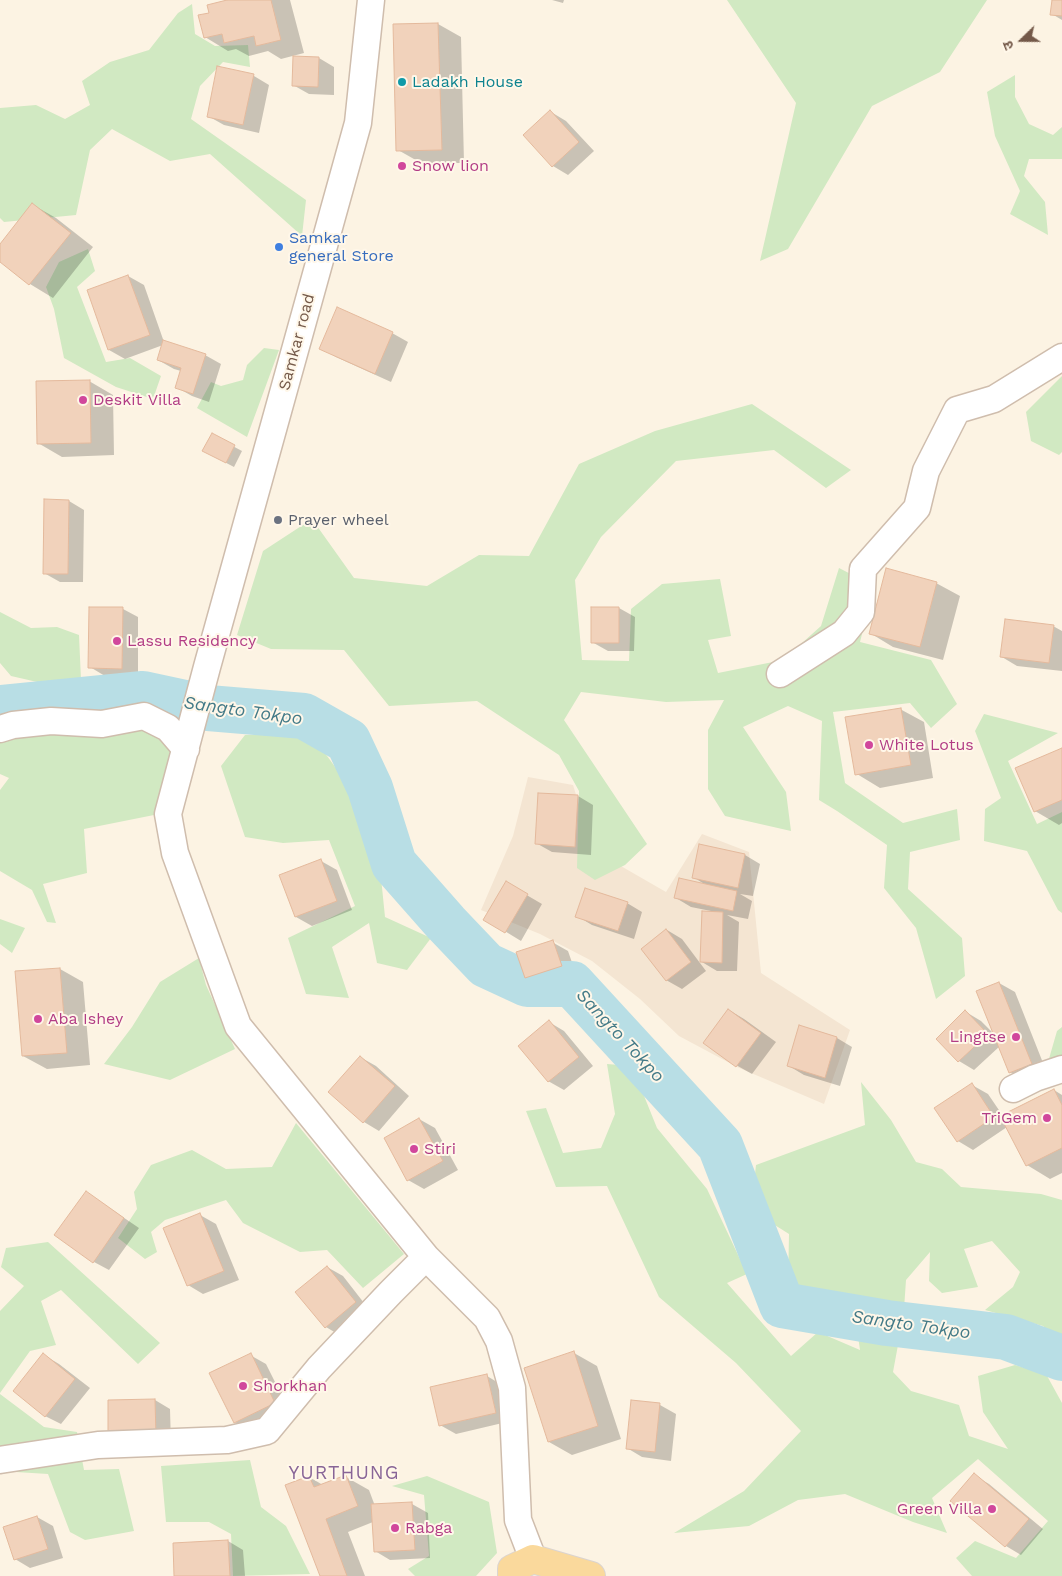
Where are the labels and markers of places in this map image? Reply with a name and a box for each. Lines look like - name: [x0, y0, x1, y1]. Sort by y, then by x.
- place label: Ladakh House: [412, 72, 523, 92]
- marker: Ladakh House: [396, 76, 408, 88]
- place label: Snow lion: [412, 156, 489, 176]
- marker: Snow lion: [396, 160, 408, 172]
- place label: Samkar general Store: [289, 228, 394, 266]
- marker: Samkar general Store: [273, 241, 285, 253]
- place label: Deskit Villa: [93, 390, 181, 410]
- marker: Deskit Villa: [77, 394, 89, 406]
- place label: Prayer wheel: [288, 510, 389, 530]
- marker: Prayer wheel: [272, 514, 284, 526]
- place label: Lassu Residency: [127, 631, 256, 651]
- marker: Lassu Residency: [111, 635, 123, 647]
- place label: White Lotus: [879, 735, 974, 755]
- marker: White Lotus: [863, 739, 875, 751]
- place label: Aba Ishey: [48, 1009, 123, 1029]
- marker: Aba Ishey: [32, 1013, 44, 1025]
- place label: Lingtse: [949, 1027, 1006, 1047]
- marker: Lingtse: [1010, 1031, 1022, 1043]
- place label: TriGem: [982, 1108, 1037, 1128]
- marker: TriGem: [1041, 1112, 1053, 1124]
- place label: Stiri: [424, 1139, 456, 1159]
- marker: Stiri: [408, 1143, 420, 1155]
- place label: Shorkhan: [253, 1376, 327, 1396]
- marker: Shorkhan: [237, 1380, 249, 1392]
- place label: Green Villa: [897, 1499, 982, 1519]
- marker: Green Villa: [986, 1503, 998, 1515]
- place label: Rabga: [405, 1518, 452, 1538]
- marker: Rabga: [389, 1522, 401, 1534]

